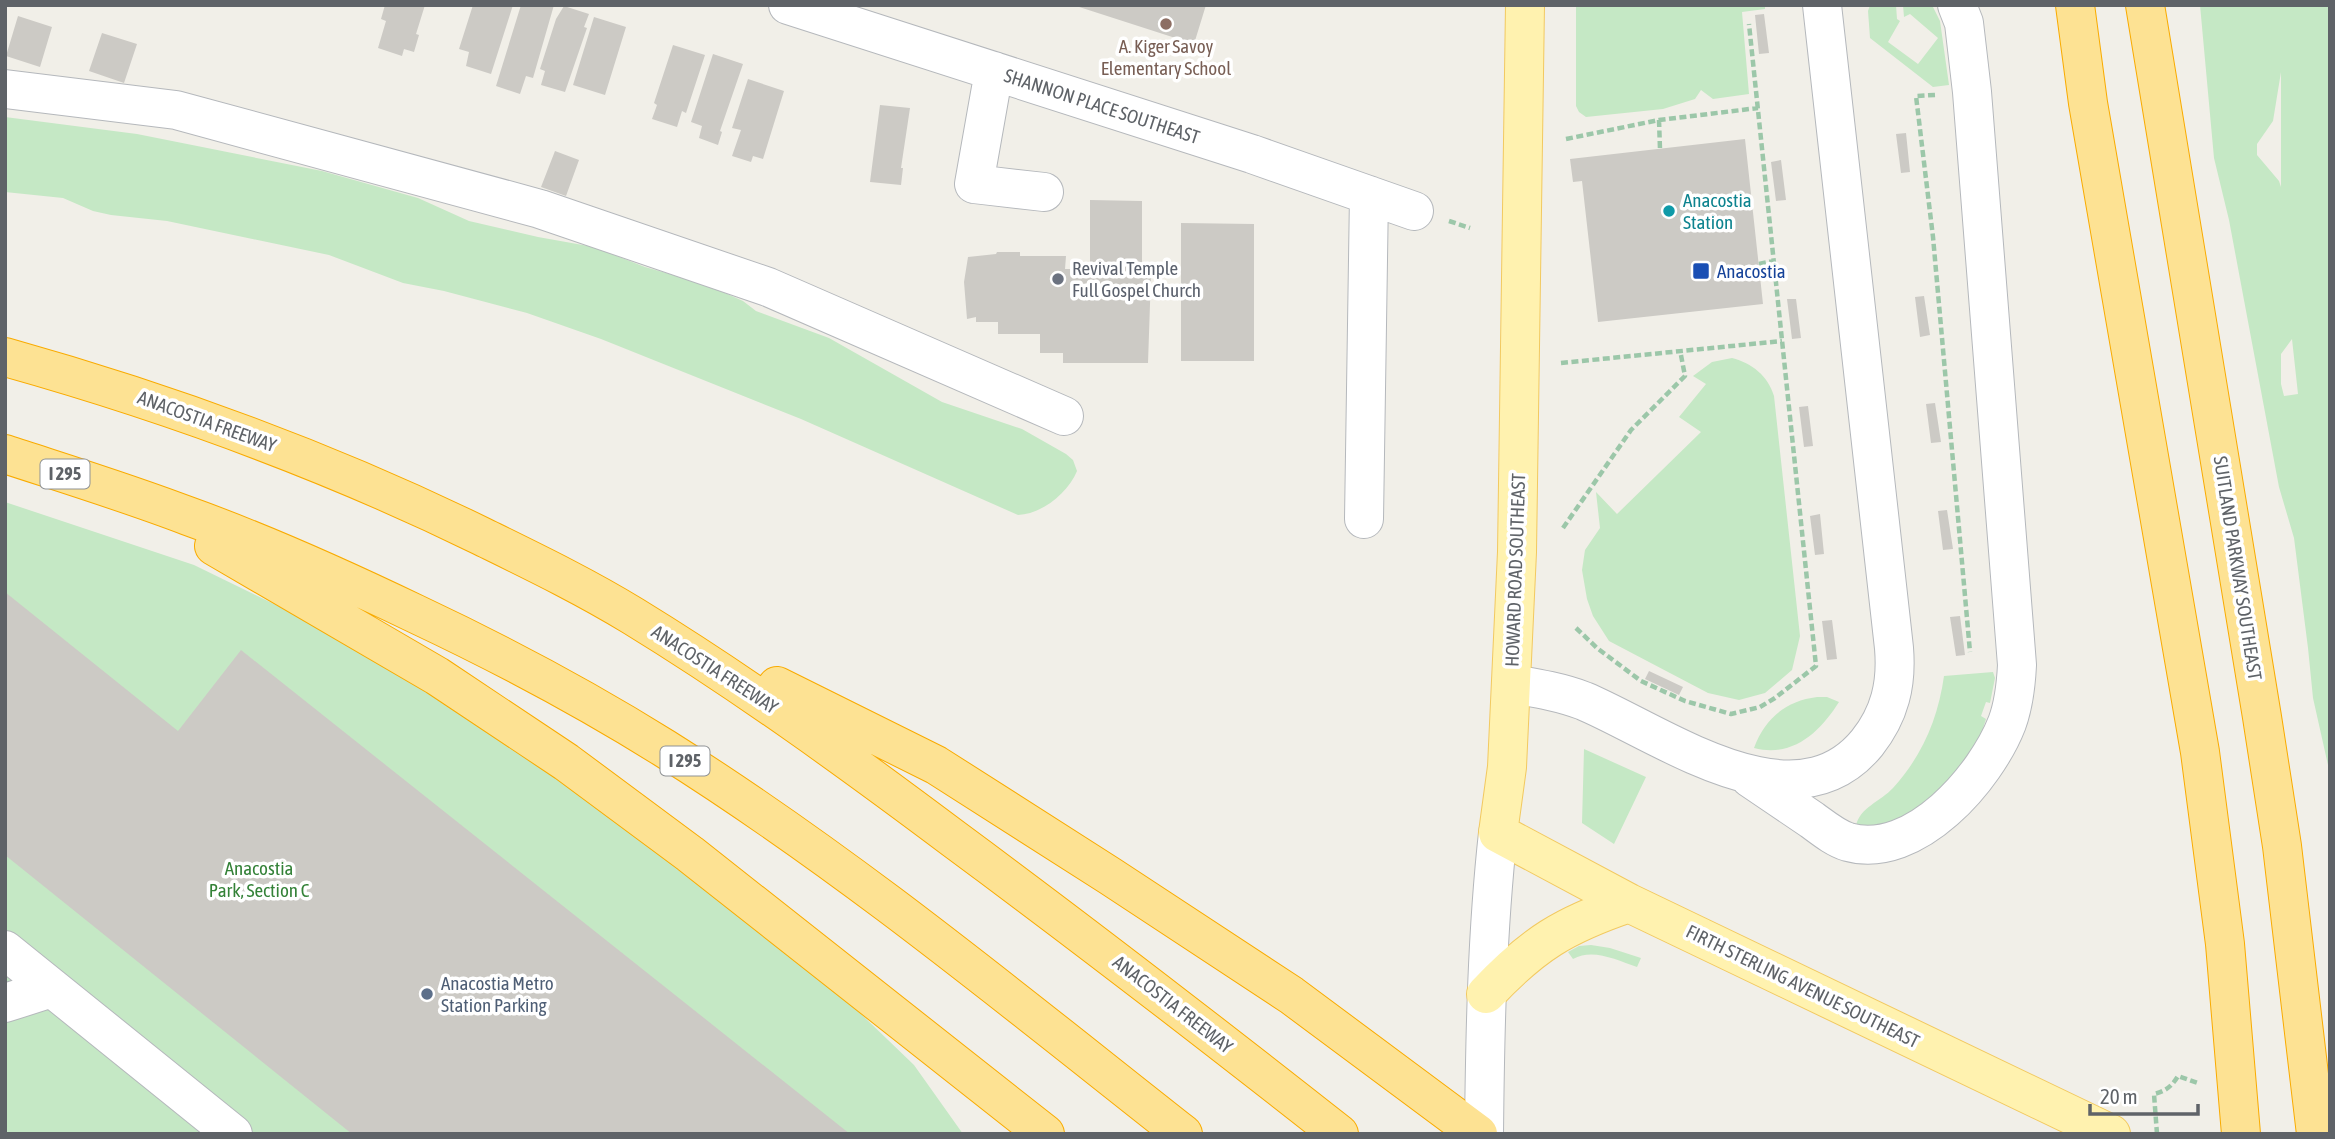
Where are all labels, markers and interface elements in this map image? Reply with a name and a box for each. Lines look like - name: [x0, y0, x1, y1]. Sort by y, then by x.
- marker: A. Kiger Savoy Elementary School: [1158, 16, 1174, 32]
- place label: A. Kiger Savoy Elementary School: [1101, 35, 1231, 79]
- street label: SHANNON PLACE SOUTHEAST: [1001, 64, 1203, 148]
- place label: Anacostia Station: [1683, 189, 1752, 233]
- marker: Anacostia Station: [1661, 203, 1677, 219]
- place label: Revival Temple Full Gospel Church: [1072, 257, 1201, 301]
- place label: Anacostia: [1717, 260, 1786, 282]
- marker: Anacostia: [1691, 261, 1711, 281]
- marker: Revival Temple Full Gospel Church: [1050, 271, 1066, 287]
- street label: ANACOSTIA FREEWAY: [135, 386, 280, 456]
- street label: SUITLAND PARKWAY SOUTHEAST: [2209, 454, 2267, 682]
- road number: I 295: [41, 460, 90, 488]
- street label: HOWARD ROAD SOUTHEAST: [1501, 472, 1529, 667]
- street label: ANACOSTIA FREEWAY: [648, 620, 783, 718]
- road number: I 295: [660, 746, 710, 776]
- park label: Anacostia Park, Section C: [209, 857, 310, 901]
- street label: FIRTH STERLING AVENUE SOUTHEAST: [1683, 920, 1924, 1052]
- street label: ANACOSTIA FREEWAY: [1109, 950, 1238, 1058]
- place label: Anacostia Metro Station Parking: [441, 972, 554, 1016]
- marker: Anacostia Metro Station Parking: [419, 986, 435, 1002]
- scale bar: [2090, 1072, 2198, 1116]
- text: 20 m: [2100, 1084, 2138, 1108]

